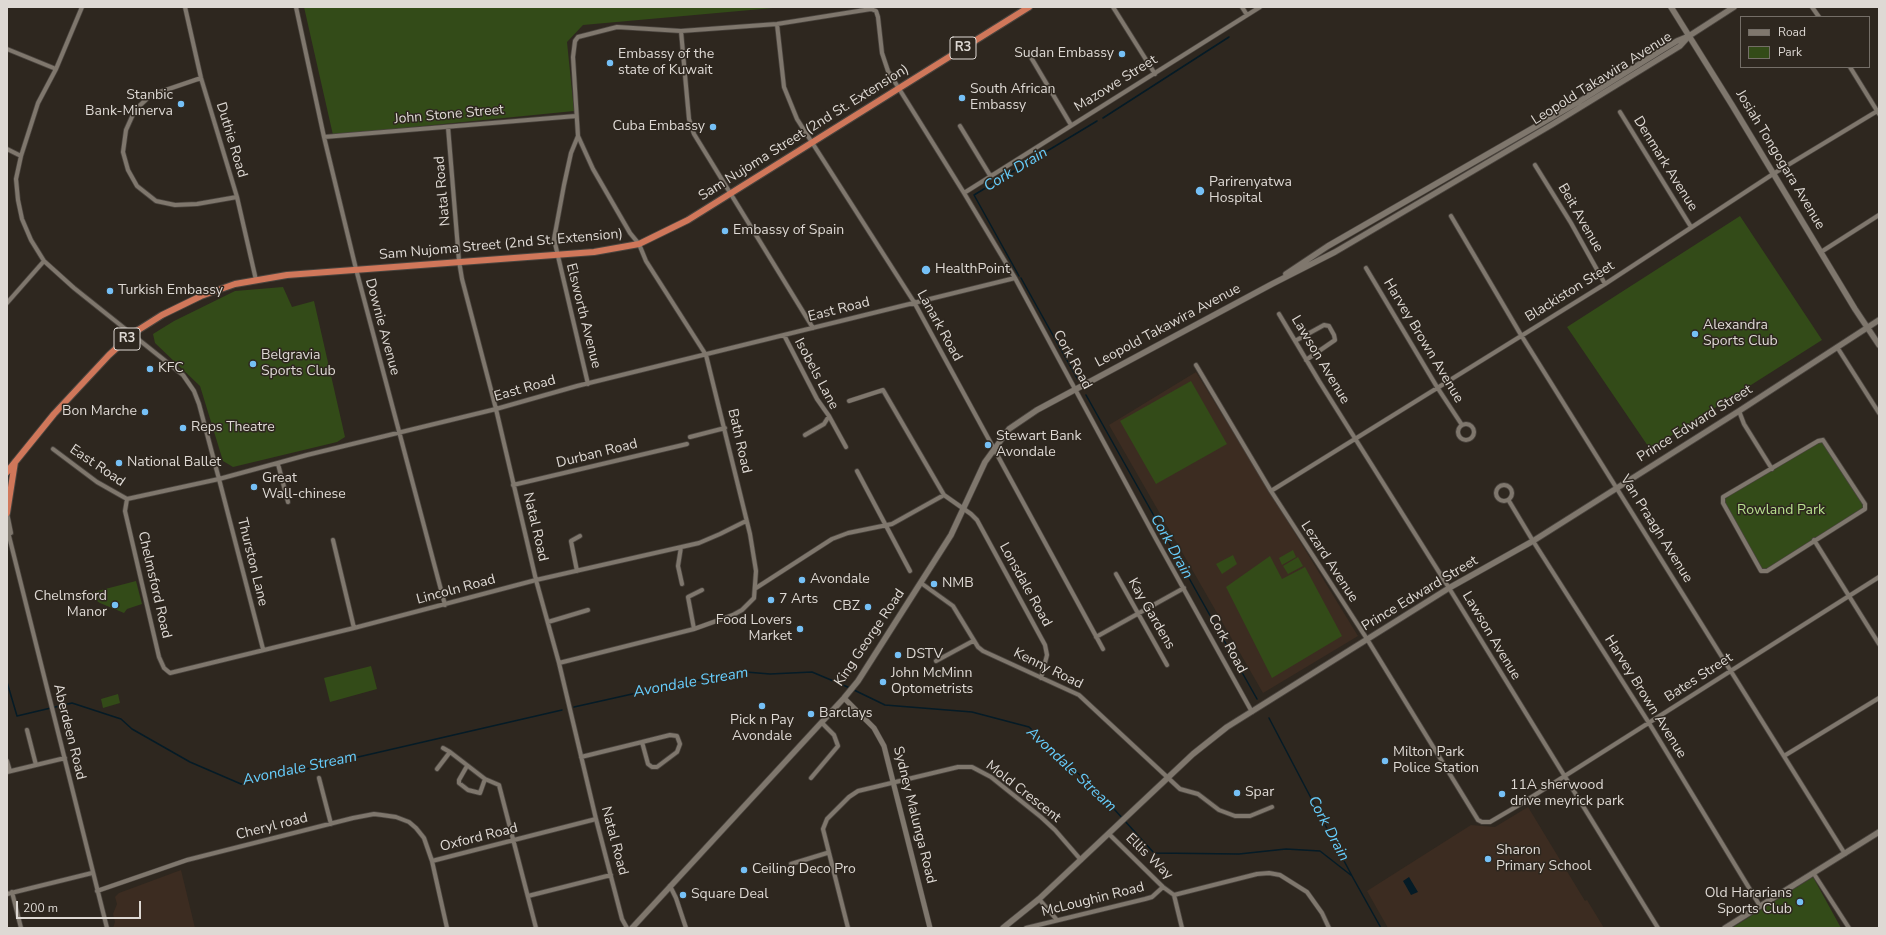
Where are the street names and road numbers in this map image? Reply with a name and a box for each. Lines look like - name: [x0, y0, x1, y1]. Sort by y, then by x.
- street label: Leopold Takawira Avenue: [1529, 29, 1675, 129]
- road number: R3: [950, 37, 976, 59]
- street label: Mazowe Street: [1072, 52, 1160, 116]
- street label: Sam Nujoma Street (2nd St. Extension): [696, 61, 912, 205]
- street label: Josiah Tongogara Avenue: [1732, 87, 1828, 233]
- street label: Duthie Road: [212, 100, 250, 180]
- street label: John Stone Street: [393, 102, 505, 128]
- street label: Denmark Avenue: [1629, 114, 1701, 214]
- street label: Natal Road: [432, 155, 454, 227]
- street label: Beit Avenue: [1554, 181, 1606, 255]
- street label: Sam Nujoma Street (2nd St. Extension): [378, 226, 624, 264]
- street label: Blackiston Steet: [1522, 258, 1618, 326]
- street label: Elsworth Avenue: [562, 262, 604, 370]
- street label: Harvey Brown Avenue: [1379, 276, 1467, 406]
- street label: Downie Avenue: [361, 277, 403, 377]
- street label: Leopold Takawira Avenue: [1092, 281, 1244, 371]
- street label: Lanark Road: [913, 288, 965, 364]
- street label: East Road: [806, 294, 872, 326]
- street label: Lawson Avenue: [1287, 313, 1353, 407]
- road number: R3: [114, 328, 140, 350]
- street label: Cork Road: [1049, 328, 1095, 392]
- street label: Isobels Lane: [790, 335, 842, 413]
- street label: East Road: [492, 372, 558, 406]
- street label: Prince Edward Street: [1634, 382, 1756, 466]
- street label: Bath Road: [723, 407, 755, 475]
- street label: Durban Road: [555, 436, 639, 472]
- street label: East Road: [66, 441, 128, 491]
- street label: Van Praagh Avenue: [1616, 472, 1696, 586]
- street label: Natal Road: [519, 491, 551, 563]
- street label: Thurston Lane: [233, 516, 271, 608]
- street label: Lezard Avenue: [1297, 518, 1361, 606]
- street label: Chelmsford Road: [134, 530, 174, 640]
- street label: Lonsdale Road: [995, 540, 1055, 630]
- street label: Prince Edward Street: [1359, 553, 1481, 635]
- street label: Lincoln Road: [415, 571, 497, 609]
- street label: Kay Gardens: [1124, 575, 1178, 653]
- street label: King George Road: [831, 586, 909, 690]
- street label: Lawson Avenue: [1458, 589, 1524, 683]
- street label: Cork Road: [1204, 612, 1250, 676]
- street label: Harvey Brown Avenue: [1600, 632, 1690, 762]
- street label: Kenny Road: [1011, 645, 1085, 693]
- street label: Bates Street: [1662, 650, 1736, 706]
- street label: Aberdeen Road: [49, 682, 89, 782]
- street label: Sydney Malunga Road: [889, 745, 939, 885]
- street label: Mold Crescent: [982, 757, 1064, 827]
- street label: Natal Road: [597, 805, 631, 877]
- street label: Cheryl road: [234, 810, 310, 844]
- street label: Oxford Road: [438, 820, 520, 856]
- street label: Ellis Way: [1122, 830, 1176, 884]
- street label: McLoughin Road: [1040, 879, 1146, 921]

